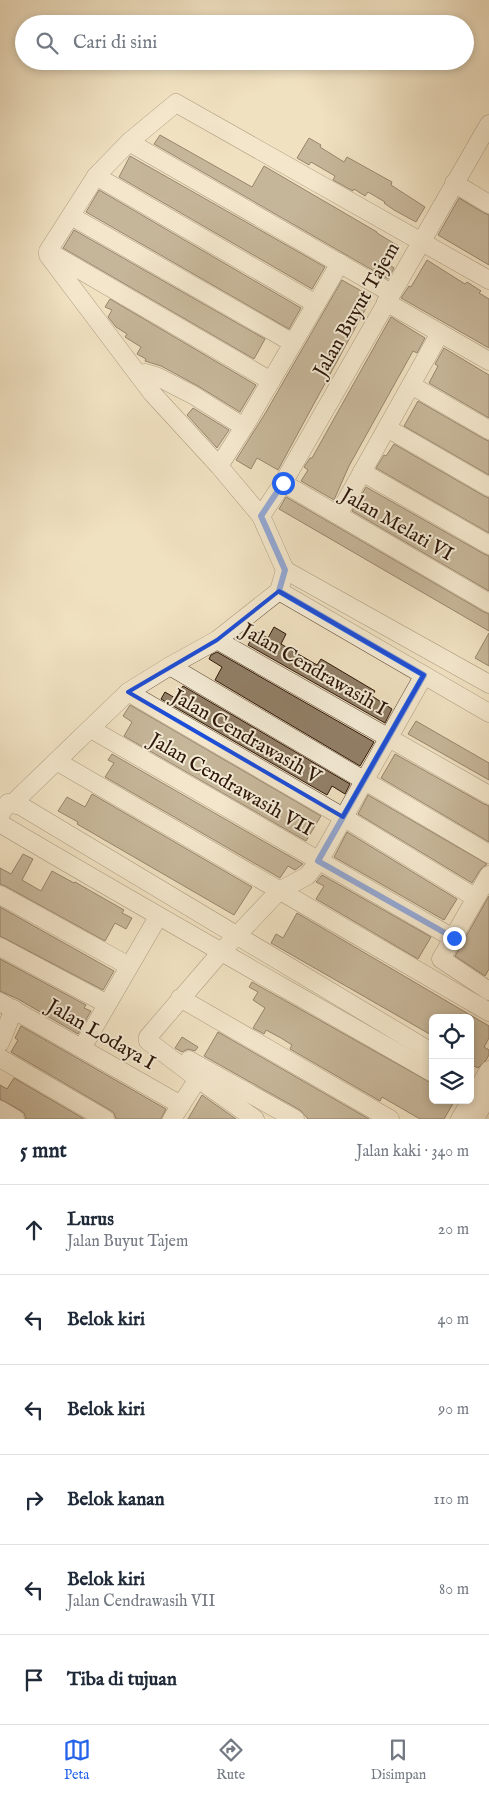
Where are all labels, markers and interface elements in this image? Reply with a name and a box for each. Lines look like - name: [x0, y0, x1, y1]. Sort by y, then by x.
- search box: [15, 15, 474, 70]
- icon: search: [33, 29, 61, 57]
- text: Cari di sini: [73, 31, 157, 55]
- street label: Jalan Buyut Tajem: [307, 238, 406, 384]
- route start: [272, 472, 295, 495]
- street label: Jalan Melati VI: [335, 482, 458, 567]
- street label: Jalan Cendrawasih I: [235, 617, 391, 722]
- street label: Jalan Cendrawasih V: [165, 683, 326, 790]
- street label: Jalan Cendrawasih VII: [143, 727, 318, 842]
- route end: [443, 927, 466, 950]
- street label: Jalan Lodaya I: [41, 993, 160, 1076]
- map controls: [429, 1014, 474, 1104]
- button: locate: [429, 1014, 474, 1059]
- button: layers: [429, 1059, 474, 1104]
- text: 5 mnt: [20, 1138, 67, 1165]
- text: Jalan kaki · 340 m: [356, 1142, 469, 1162]
- text: Lurus: [67, 1208, 114, 1232]
- icon: ahead: [20, 1216, 48, 1244]
- text: 20 m: [438, 1220, 469, 1240]
- text: Jalan Buyut Tajem: [67, 1232, 188, 1252]
- icon: left: [20, 1306, 48, 1334]
- text: Belok kiri: [67, 1308, 145, 1332]
- text: 40 m: [437, 1310, 469, 1330]
- icon: left: [20, 1396, 48, 1424]
- text: Belok kiri: [67, 1398, 145, 1422]
- text: 90 m: [438, 1400, 469, 1420]
- icon: right: [20, 1486, 48, 1514]
- text: Belok kanan: [67, 1488, 165, 1512]
- text: 110 m: [433, 1490, 469, 1510]
- text: Belok kiri: [67, 1568, 145, 1592]
- icon: left: [20, 1576, 48, 1604]
- text: 80 m: [439, 1580, 469, 1600]
- text: Jalan Cendrawasih VII: [67, 1592, 215, 1612]
- icon: arrive: [20, 1666, 48, 1694]
- text: Tiba di tujuan: [67, 1668, 177, 1692]
- tab: Peta: [63, 1736, 91, 1784]
- tab: Rute: [216, 1736, 245, 1784]
- tab: Disimpan: [371, 1736, 426, 1784]

